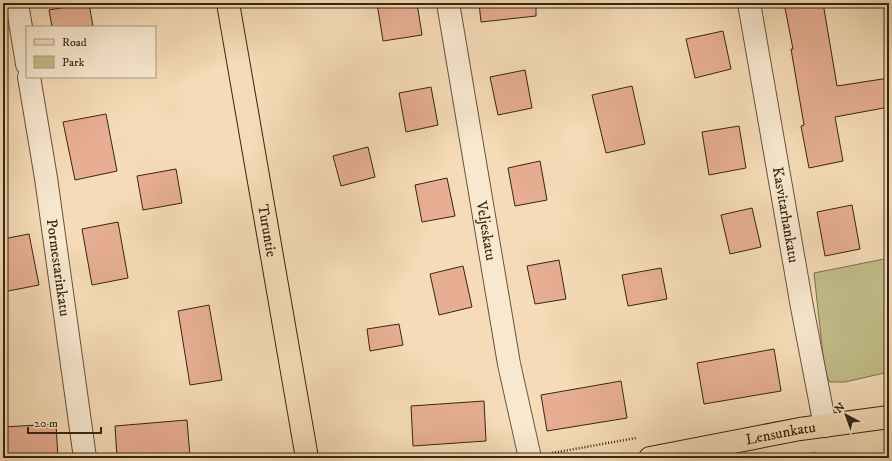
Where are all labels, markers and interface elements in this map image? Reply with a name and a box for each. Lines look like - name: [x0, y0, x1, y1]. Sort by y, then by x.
- legend: [26, 26, 156, 78]
- text: Road: [62, 35, 87, 50]
- text: Park: [62, 55, 84, 70]
- street label: Kasvitarhankatu: [768, 165, 804, 264]
- street label: Veljeskatu: [472, 199, 501, 262]
- street label: Turuntie: [254, 203, 281, 258]
- street label: Pormestarinkatu: [42, 218, 75, 318]
- north arrow: [826, 395, 866, 435]
- text: N: [832, 400, 848, 416]
- scale bar: [28, 409, 101, 435]
- text: 20 m: [34, 416, 58, 431]
- street label: Lensunkatu: [744, 417, 817, 449]

